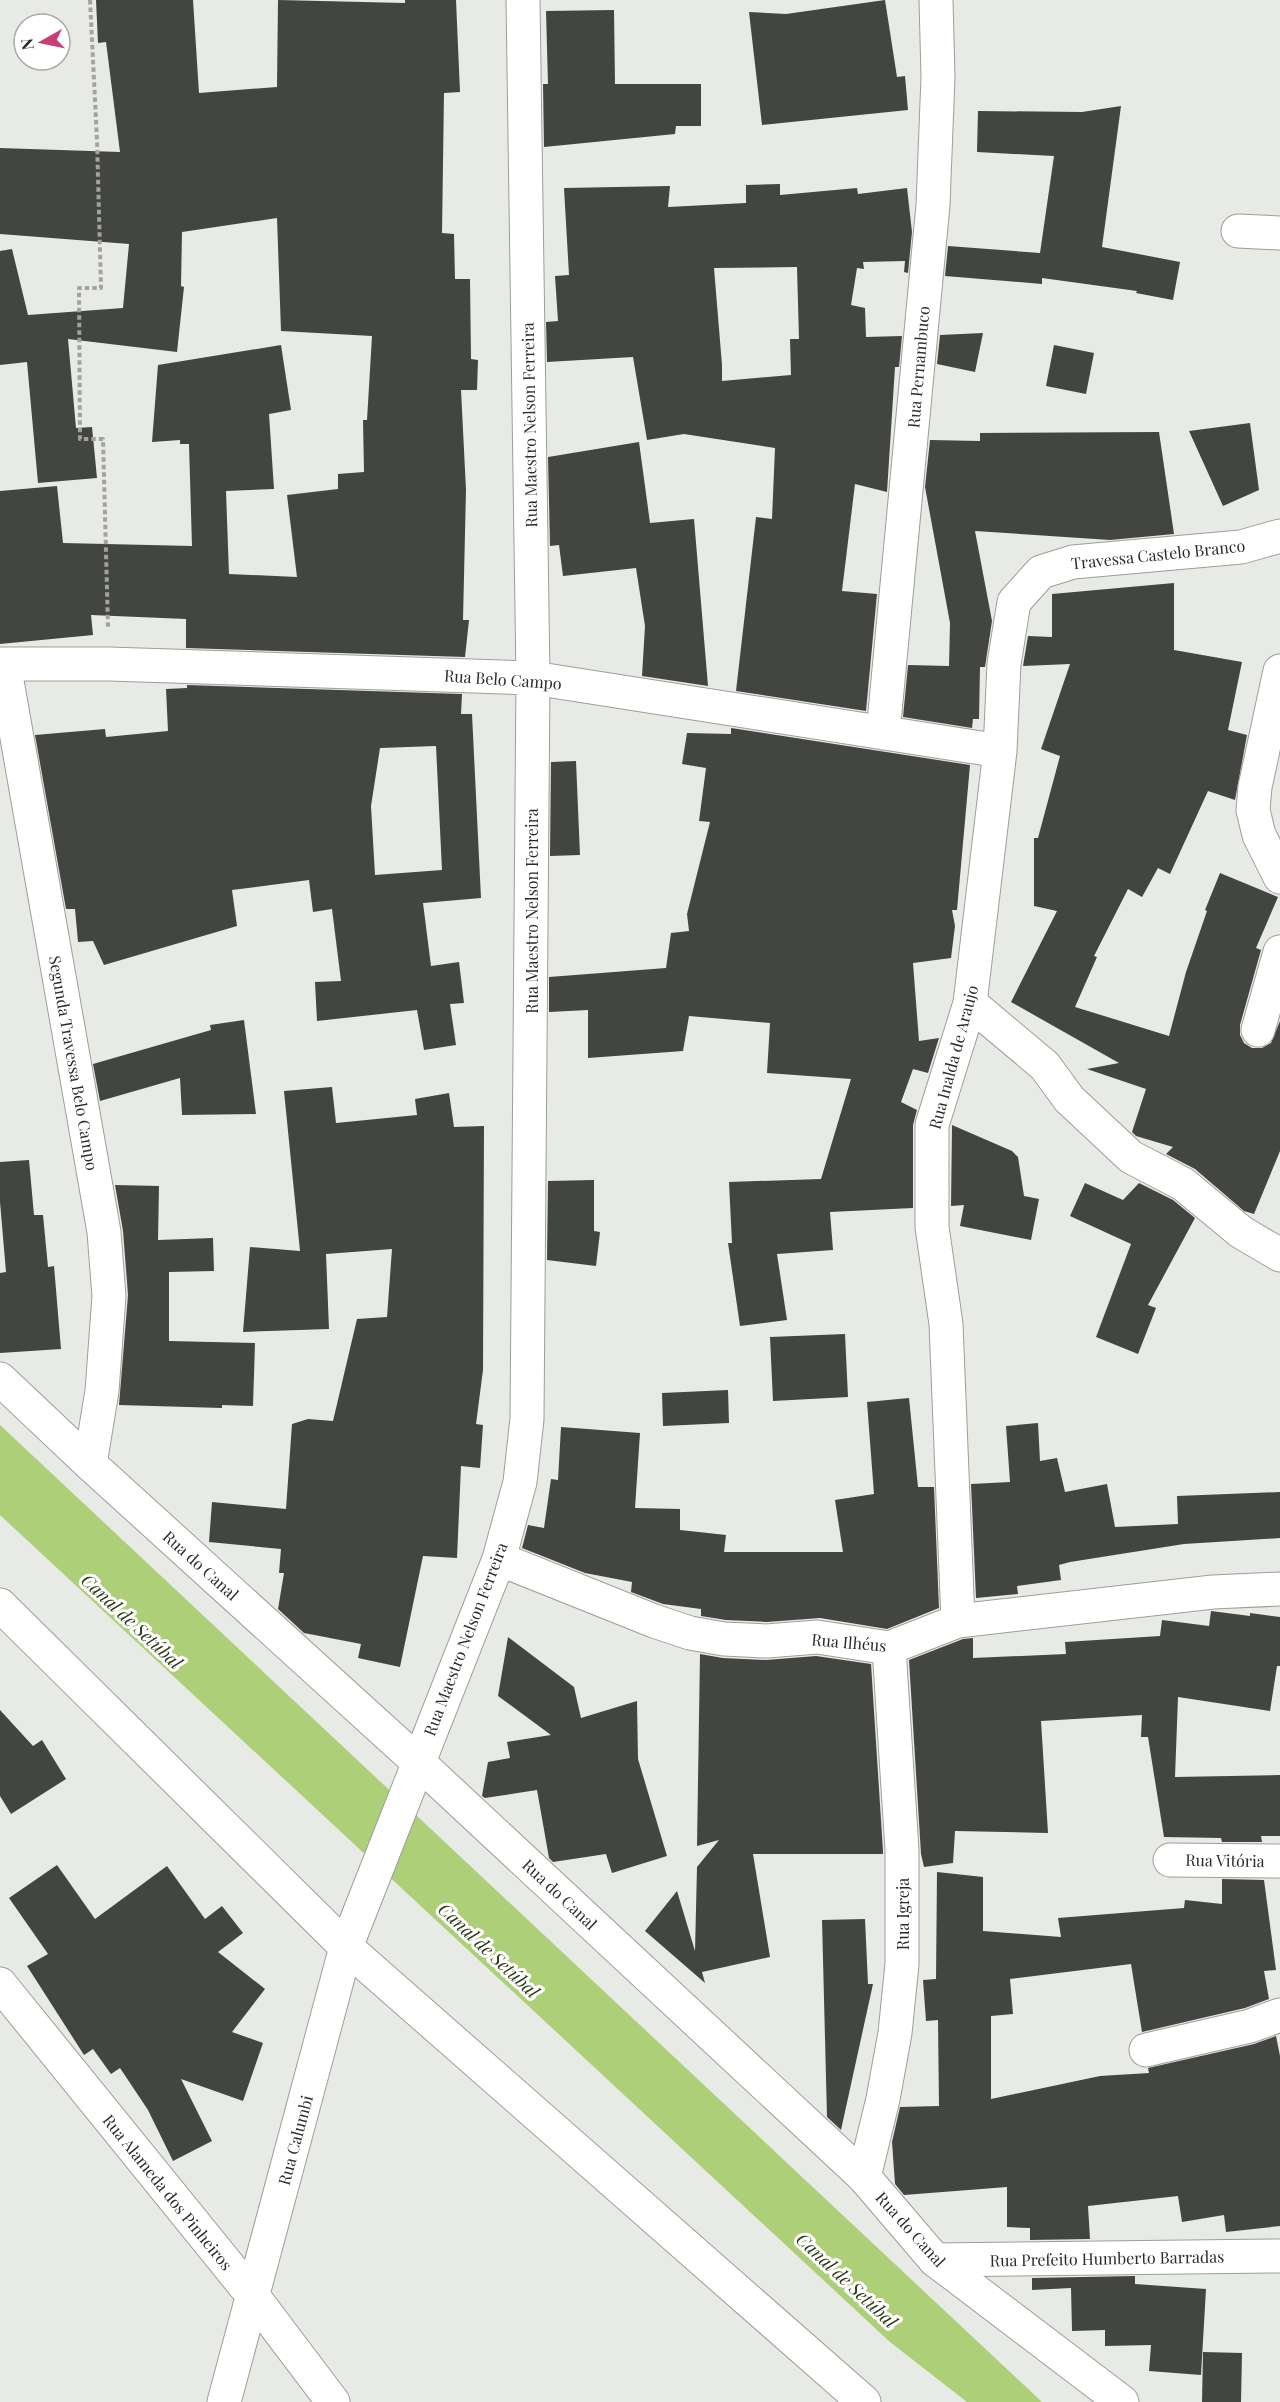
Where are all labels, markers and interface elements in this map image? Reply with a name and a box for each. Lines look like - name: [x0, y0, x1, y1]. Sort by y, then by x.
- north arrow: [12, 12, 72, 72]
- text: N: [15, 37, 38, 52]
- street label: Rua Pernambuco: [902, 305, 934, 429]
- street label: Rua Maestro Nelson Ferreira: [517, 322, 541, 528]
- street label: Travessa Castelo Branco: [1070, 534, 1246, 574]
- street label: Rua Belo Campo: [443, 664, 563, 694]
- street label: Rua Maestro Nelson Ferreira: [521, 808, 542, 1014]
- street label: Segunda Travessa Belo Campo: [45, 954, 103, 1172]
- street label: Rua Inalda de Araujo: [924, 983, 982, 1131]
- street label: Rua do Canal: [159, 1526, 243, 1605]
- street label: Rua Maestro Nelson Ferreira: [418, 1539, 512, 1739]
- water label: Canal de Setúbal: [76, 1568, 188, 1675]
- street label: Rua Ilhéus: [811, 1628, 887, 1656]
- street label: Rua Vitória: [1185, 1849, 1265, 1871]
- street label: Rua do Canal: [518, 1854, 602, 1934]
- street label: Rua Igreja: [892, 1878, 913, 1950]
- water label: Canal de Setúbal: [433, 1897, 545, 2004]
- street label: Rua Calumbi: [273, 2092, 317, 2187]
- street label: Rua Alameda dos Pinheiros: [99, 2110, 237, 2274]
- street label: Rua do Canal: [872, 2187, 951, 2271]
- water label: Canal de Setúbal: [791, 2227, 903, 2334]
- street label: Rua Prefeito Humberto Barradas: [990, 2245, 1224, 2271]

